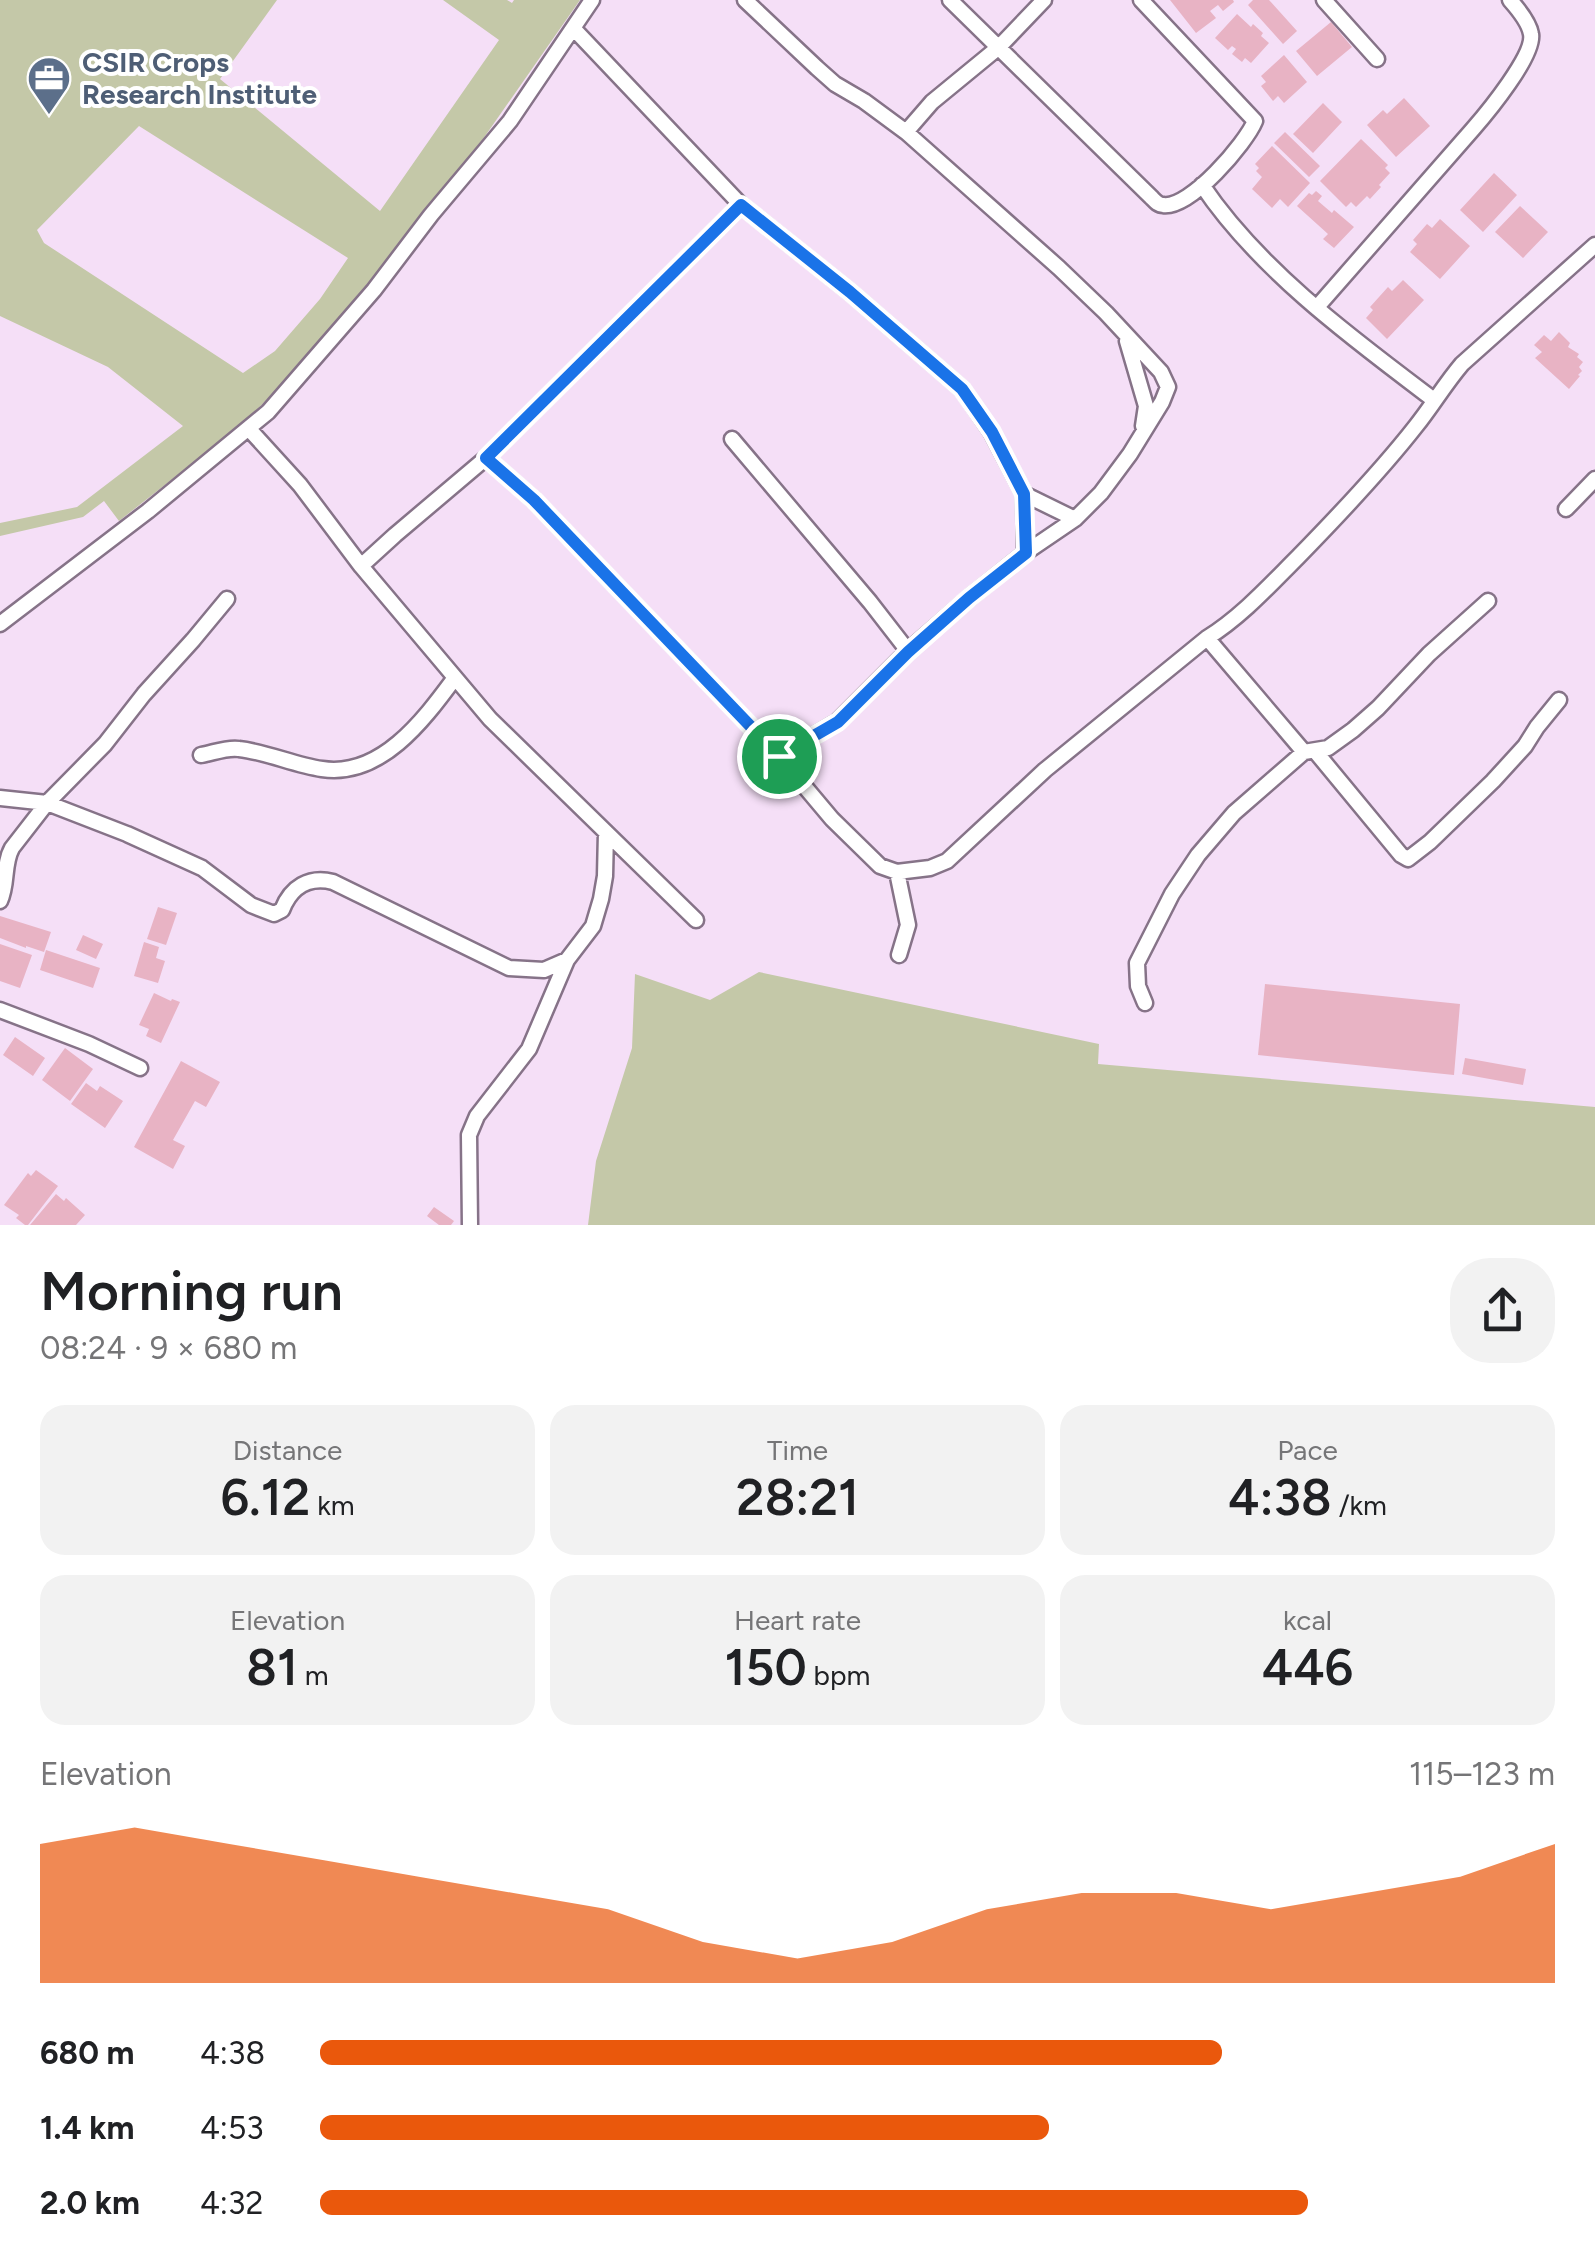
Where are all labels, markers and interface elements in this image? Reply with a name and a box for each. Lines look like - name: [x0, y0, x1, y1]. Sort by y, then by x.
- place label: CSIR Crops Research Institute: [82, 45, 317, 111]
- office icon: CSIR Crops Research Institute: [26, 55, 72, 116]
- pin: [737, 714, 822, 799]
- icon: arrive: [752, 729, 807, 784]
- text: Morning run: [40, 1258, 343, 1324]
- button: share: [1450, 1258, 1555, 1363]
- text: 08:24 · 9 × 680 m: [40, 1329, 297, 1367]
- text: Distance: [233, 1433, 342, 1467]
- text: Time: [767, 1433, 828, 1467]
- text: Pace: [1277, 1433, 1338, 1467]
- text: 6.12: [220, 1467, 310, 1528]
- text: 28:21: [736, 1467, 859, 1528]
- text: 4:38: [1228, 1467, 1332, 1528]
- text: km: [310, 1488, 355, 1522]
- text: /km: [1332, 1488, 1387, 1522]
- text: Elevation: [230, 1603, 345, 1637]
- text: Heart rate: [734, 1603, 861, 1637]
- text: kcal: [1283, 1603, 1332, 1637]
- text: 81: [246, 1637, 298, 1698]
- text: 150: [725, 1637, 807, 1698]
- text: 446: [1262, 1637, 1353, 1698]
- text: m: [298, 1658, 329, 1692]
- text: bpm: [807, 1658, 870, 1692]
- text: Elevation: [40, 1755, 172, 1793]
- text: 115–123 m: [1409, 1755, 1555, 1793]
- text: 680 m: [40, 2034, 134, 2072]
- text: 4:38: [200, 2034, 265, 2072]
- text: 1.4 km: [40, 2109, 134, 2147]
- text: 4:53: [200, 2109, 264, 2147]
- text: 2.0 km: [40, 2184, 140, 2222]
- text: 4:32: [200, 2184, 263, 2222]

